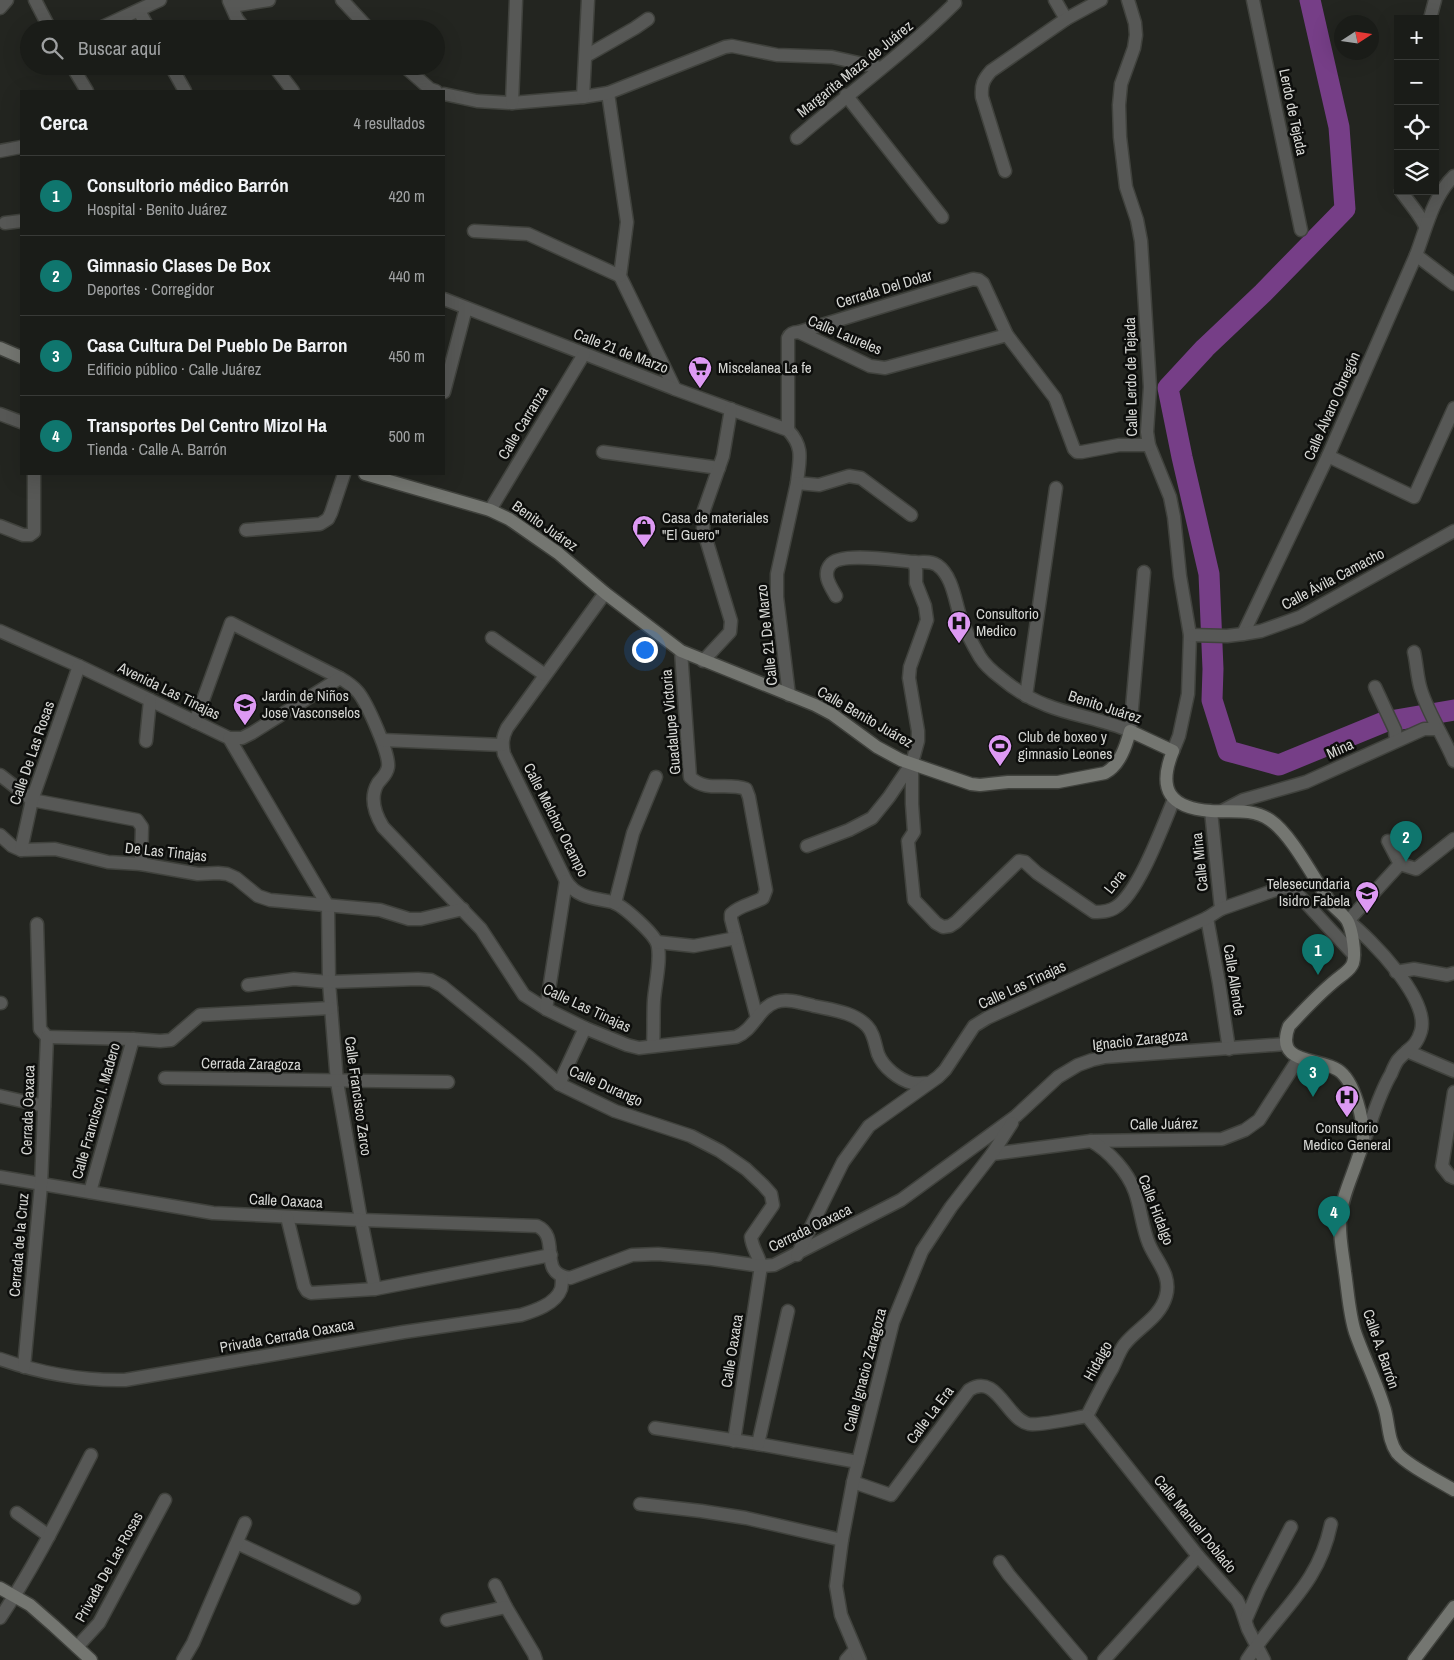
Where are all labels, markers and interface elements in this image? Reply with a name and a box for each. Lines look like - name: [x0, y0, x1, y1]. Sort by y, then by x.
- street label: Margarita Maza de Juárez: [792, 15, 917, 122]
- north arrow: [1334, 15, 1379, 60]
- map controls: [1394, 15, 1439, 195]
- button: +: [1394, 15, 1439, 60]
- search box: [20, 20, 445, 75]
- icon: search: [38, 34, 66, 62]
- text: Buscar aquí: [78, 35, 161, 61]
- button: −: [1394, 60, 1439, 105]
- street label: Lerdo de Tejada: [1274, 67, 1313, 157]
- button: locate: [1394, 105, 1439, 150]
- text: Cerca: [40, 108, 88, 137]
- text: 4 resultados: [354, 112, 425, 134]
- button: layers: [1394, 150, 1439, 195]
- text: Consultorio médico Barrón: [87, 172, 289, 198]
- text: 1: [52, 185, 60, 207]
- text: 420 m: [389, 185, 425, 207]
- text: Hospital · Benito Juárez: [87, 198, 227, 220]
- text: Gimnasio Clases De Box: [87, 252, 271, 278]
- street label: Cerrada Del Dolar: [833, 264, 934, 313]
- text: 2: [52, 265, 60, 287]
- text: 440 m: [389, 265, 425, 287]
- text: Deportes · Corregidor: [87, 278, 214, 300]
- street label: Calle Laureles: [805, 310, 885, 360]
- street label: Calle Lerdo de Tejada: [1119, 317, 1142, 437]
- street label: Calle 21 de Marzo: [571, 323, 672, 378]
- text: Casa Cultura Del Pueblo De Barron: [87, 332, 348, 358]
- text: 3: [52, 345, 60, 367]
- text: 450 m: [389, 345, 425, 367]
- street label: Calle Álvaro Obregón: [1298, 348, 1365, 463]
- supermarket icon: Miscelanea La fe: [687, 355, 713, 389]
- place label: Miscelanea La fe: [718, 357, 812, 378]
- text: Edificio público · Calle Juárez: [87, 358, 261, 380]
- street label: Calle Carranza: [492, 382, 553, 463]
- text: Transportes Del Centro Mizol Ha: [87, 412, 327, 438]
- text: 4: [52, 425, 60, 447]
- text: 500 m: [389, 425, 425, 447]
- text: Tienda · Calle A. Barrón: [87, 438, 227, 460]
- street label: Benito Juárez: [508, 495, 582, 556]
- place label: Casa de materiales "El Guero": [662, 507, 769, 545]
- shop icon: Casa de materiales "El Guero": [631, 514, 657, 548]
- street label: Calle Ávila Camacho: [1278, 542, 1388, 615]
- street label: Calle 21 De Marzo: [751, 583, 782, 687]
- place label: Consultorio Medico: [976, 603, 1039, 641]
- hospital icon: Consultorio Medico: [946, 610, 972, 644]
- your location: [632, 637, 658, 663]
- street label: Avenida Las Tinajas: [114, 656, 224, 724]
- street label: Guadalupe Victoria: [655, 668, 686, 776]
- street label: Calle Benito Juárez: [814, 681, 917, 752]
- place label: Jardin de Niños Jose Vasconselos: [262, 685, 360, 723]
- street label: Benito Juárez: [1066, 685, 1144, 728]
- school or university icon: Jardin de Niños Jose Vasconselos: [232, 692, 258, 726]
- street label: Calle De Las Rosas: [4, 698, 59, 808]
- place label: Club de boxeo y gimnasio Leones: [1018, 726, 1112, 764]
- sports icon: Club de boxeo y gimnasio Leones: [987, 733, 1013, 767]
- street label: Mina: [1323, 733, 1357, 764]
- street label: Calle Melchor Ocampo: [519, 759, 594, 880]
- pin: 2: [1390, 821, 1422, 862]
- street label: Calle Mina: [1186, 832, 1213, 892]
- street label: De Las Tinajas: [124, 837, 208, 866]
- street label: Lora: [1099, 865, 1131, 898]
- place label: Telesecundaria Isidro Fabela: [1267, 873, 1350, 911]
- school or university icon: Telesecundaria Isidro Fabela: [1354, 880, 1380, 914]
- pin: 1: [1302, 934, 1334, 975]
- street label: Calle Allende: [1219, 943, 1251, 1017]
- street label: Calle Las Tinajas: [975, 955, 1069, 1014]
- street label: Calle Las Tinajas: [540, 978, 634, 1037]
- street label: Ignacio Zaragoza: [1091, 1024, 1189, 1055]
- street label: Calle Francisco Zarco: [340, 1035, 377, 1157]
- street label: Calle Francisco I. Madero: [66, 1040, 125, 1181]
- street label: Cerrada Zaragoza: [201, 1052, 301, 1075]
- pin: 3: [1297, 1056, 1329, 1097]
- street label: Calle Durango: [566, 1060, 647, 1111]
- street label: Cerrada Oaxaca: [15, 1064, 40, 1155]
- hospital icon: Consultorio Medico General: [1334, 1084, 1360, 1118]
- street label: Calle Juárez: [1130, 1112, 1198, 1135]
- place label: Consultorio Medico General: [1303, 1117, 1391, 1155]
- street label: Calle Hidalgo: [1133, 1172, 1180, 1248]
- street label: Calle Oaxaca: [249, 1188, 324, 1213]
- street label: Cerrada de la Cruz: [4, 1192, 33, 1298]
- pin: 4: [1318, 1196, 1350, 1237]
- street label: Cerrada Oaxaca: [765, 1198, 855, 1257]
- street label: Calle Ignacio Zaragoza: [838, 1306, 891, 1434]
- street label: Calle A. Barrón: [1358, 1306, 1405, 1391]
- street label: Privada Cerrada Oaxaca: [218, 1313, 356, 1358]
- street label: Calle Oaxaca: [715, 1313, 748, 1389]
- street label: Hidalgo: [1078, 1337, 1117, 1384]
- street label: Calle La Era: [901, 1381, 958, 1448]
- street label: Calle Manuel Doblado: [1149, 1470, 1242, 1577]
- street label: Privada De Las Rosas: [70, 1508, 148, 1626]

